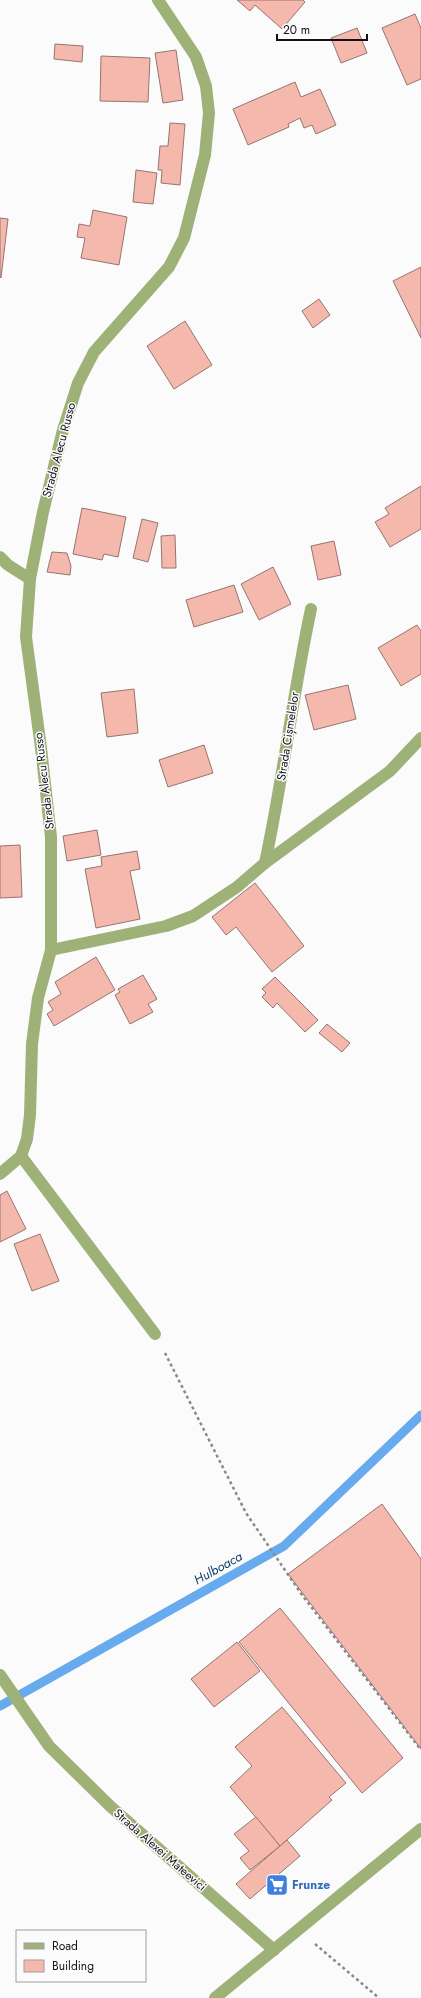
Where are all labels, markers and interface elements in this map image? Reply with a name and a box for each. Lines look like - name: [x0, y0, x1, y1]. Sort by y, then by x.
- scale bar: [277, 16, 367, 42]
- text: 20 m: [283, 21, 310, 39]
- street label: Strada Alecu Russo: [38, 400, 80, 499]
- street label: Strada Cișmelelor: [272, 689, 304, 782]
- street label: Strada Alecu Russo: [29, 731, 59, 830]
- water label: Hulboaca: [190, 1547, 246, 1589]
- street label: Strada Alexei Mateevici: [110, 1805, 210, 1895]
- supermarket icon: Frunze: [264, 1872, 290, 1898]
- place label: Frunze: [292, 1876, 330, 1894]
- legend: [16, 1930, 146, 1982]
- text: Road: [52, 1937, 78, 1955]
- text: Building: [52, 1957, 94, 1975]

